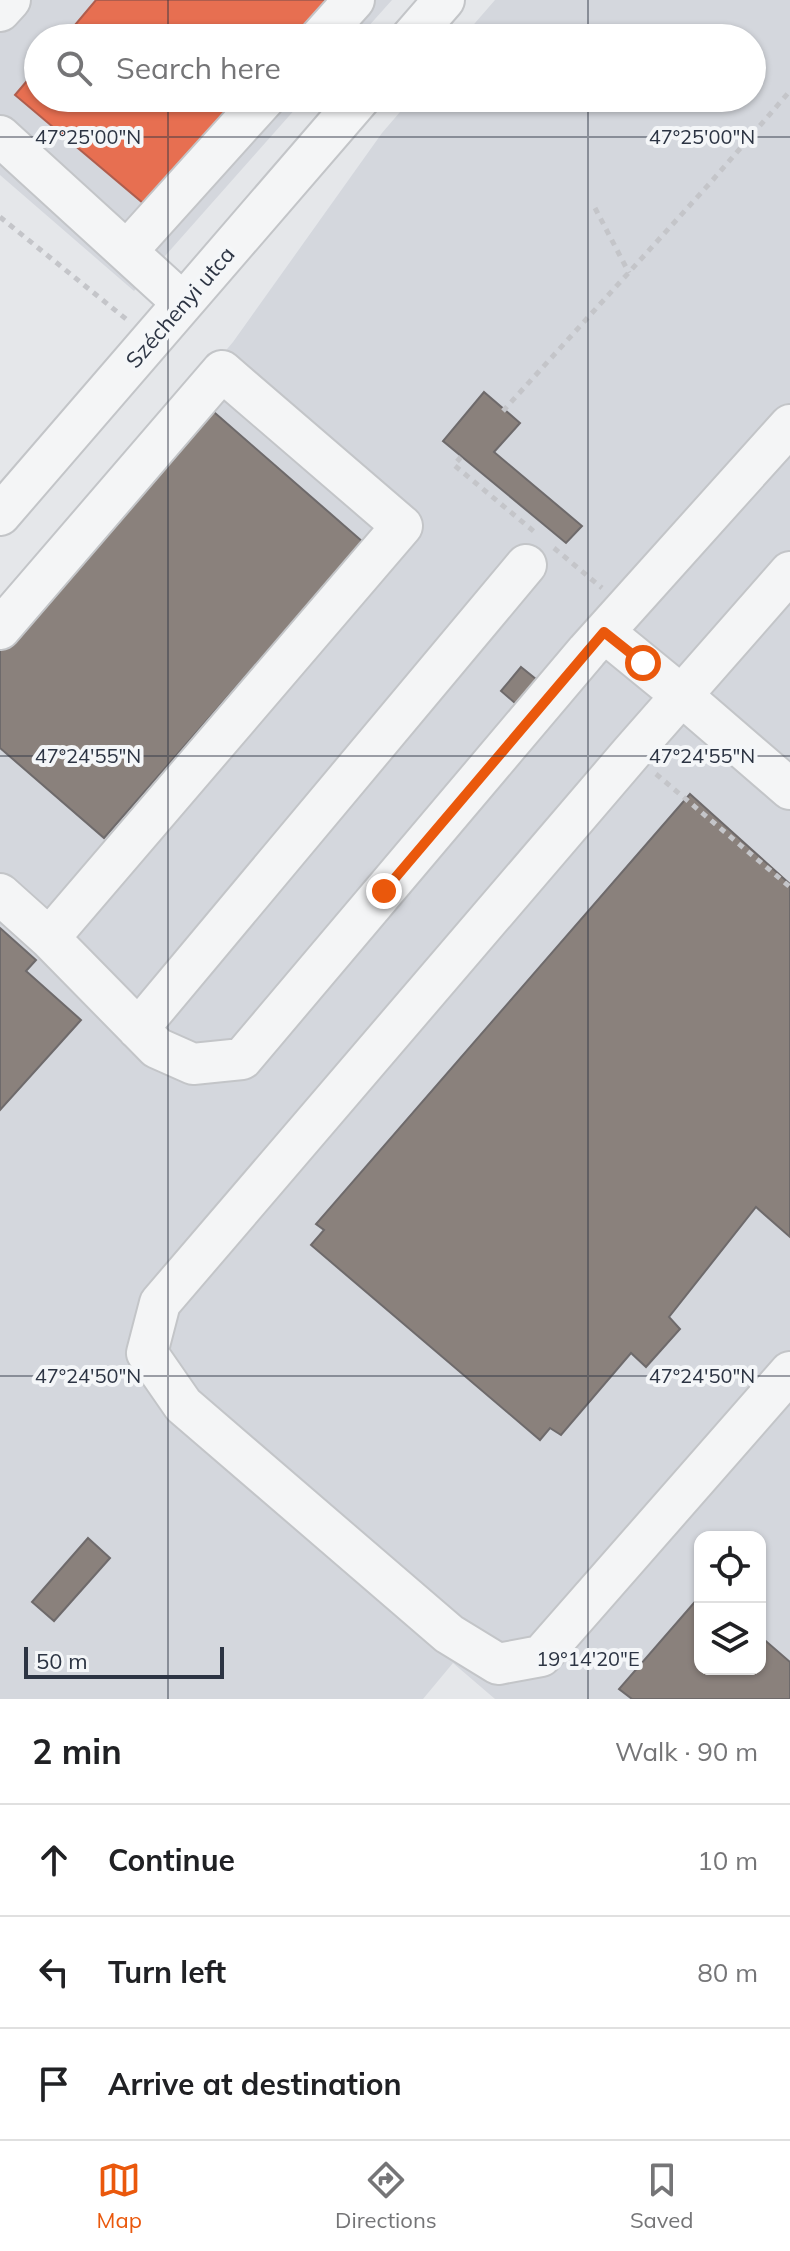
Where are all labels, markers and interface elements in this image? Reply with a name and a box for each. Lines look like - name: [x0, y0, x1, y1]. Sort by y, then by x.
- search box: [24, 24, 766, 112]
- icon: search: [52, 46, 96, 90]
- text: Search here: [116, 49, 281, 87]
- text: 47°25'00"N: [35, 124, 141, 149]
- text: 47°25'00"N: [649, 124, 755, 149]
- street label: Széchenyi utca: [119, 240, 241, 374]
- route start: [625, 645, 661, 681]
- text: 47°24'55"N: [35, 743, 141, 768]
- text: 47°24'55"N: [649, 743, 755, 768]
- route end: [366, 873, 402, 909]
- text: 47°24'50"N: [35, 1363, 141, 1388]
- text: 47°24'50"N: [649, 1363, 755, 1388]
- map controls: [694, 1531, 766, 1675]
- button: locate: [694, 1531, 766, 1603]
- button: layers: [694, 1603, 766, 1675]
- scale bar: [24, 1643, 224, 1679]
- text: 19°14'20"E: [536, 1646, 640, 1671]
- text: 50 m: [36, 1647, 87, 1675]
- text: 2 min: [32, 1730, 122, 1773]
- text: Walk · 90 m: [615, 1735, 758, 1768]
- icon: ahead: [32, 1838, 76, 1882]
- text: Continue: [108, 1841, 235, 1879]
- text: 10 m: [697, 1844, 758, 1877]
- icon: left: [32, 1950, 76, 1994]
- text: Turn left: [108, 1953, 226, 1991]
- text: 80 m: [697, 1956, 758, 1989]
- icon: arrive: [32, 2062, 76, 2106]
- text: Arrive at destination: [108, 2065, 402, 2103]
- tab: Map: [97, 2158, 142, 2234]
- tab: Directions: [335, 2158, 437, 2234]
- tab: Saved: [630, 2158, 693, 2234]

